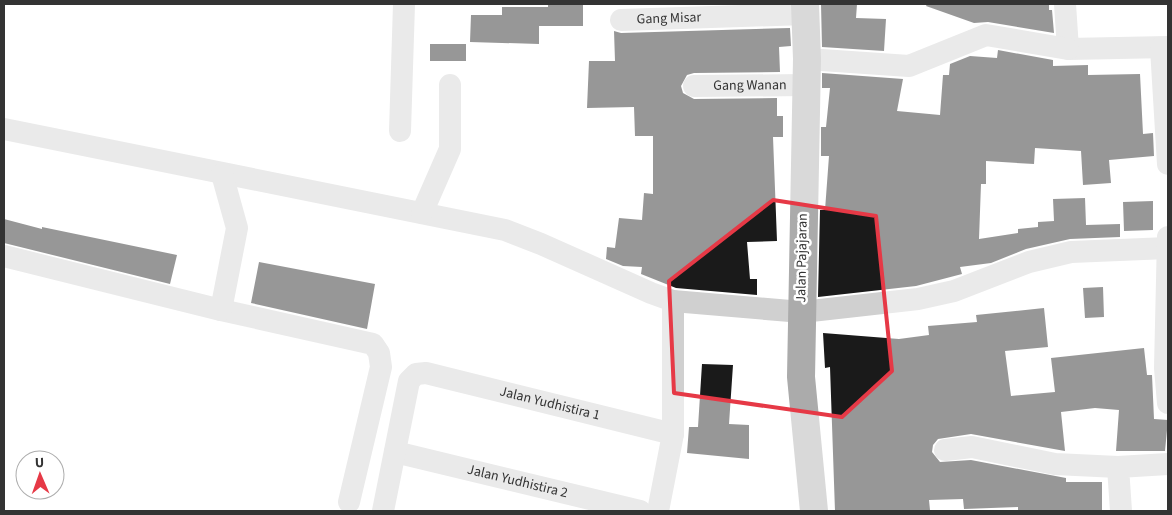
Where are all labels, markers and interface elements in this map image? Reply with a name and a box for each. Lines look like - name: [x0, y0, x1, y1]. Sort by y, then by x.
- street label: Gang Misar: [636, 7, 702, 29]
- street label: Gang Wanan: [713, 75, 787, 96]
- street label: Jalan Pajajaran: [791, 213, 813, 303]
- street label: Jalan Yudhistira 1: [497, 382, 602, 426]
- north arrow: [15, 450, 65, 500]
- text: U: [35, 453, 45, 473]
- street label: Jalan Yudhistira 2: [465, 460, 570, 503]

